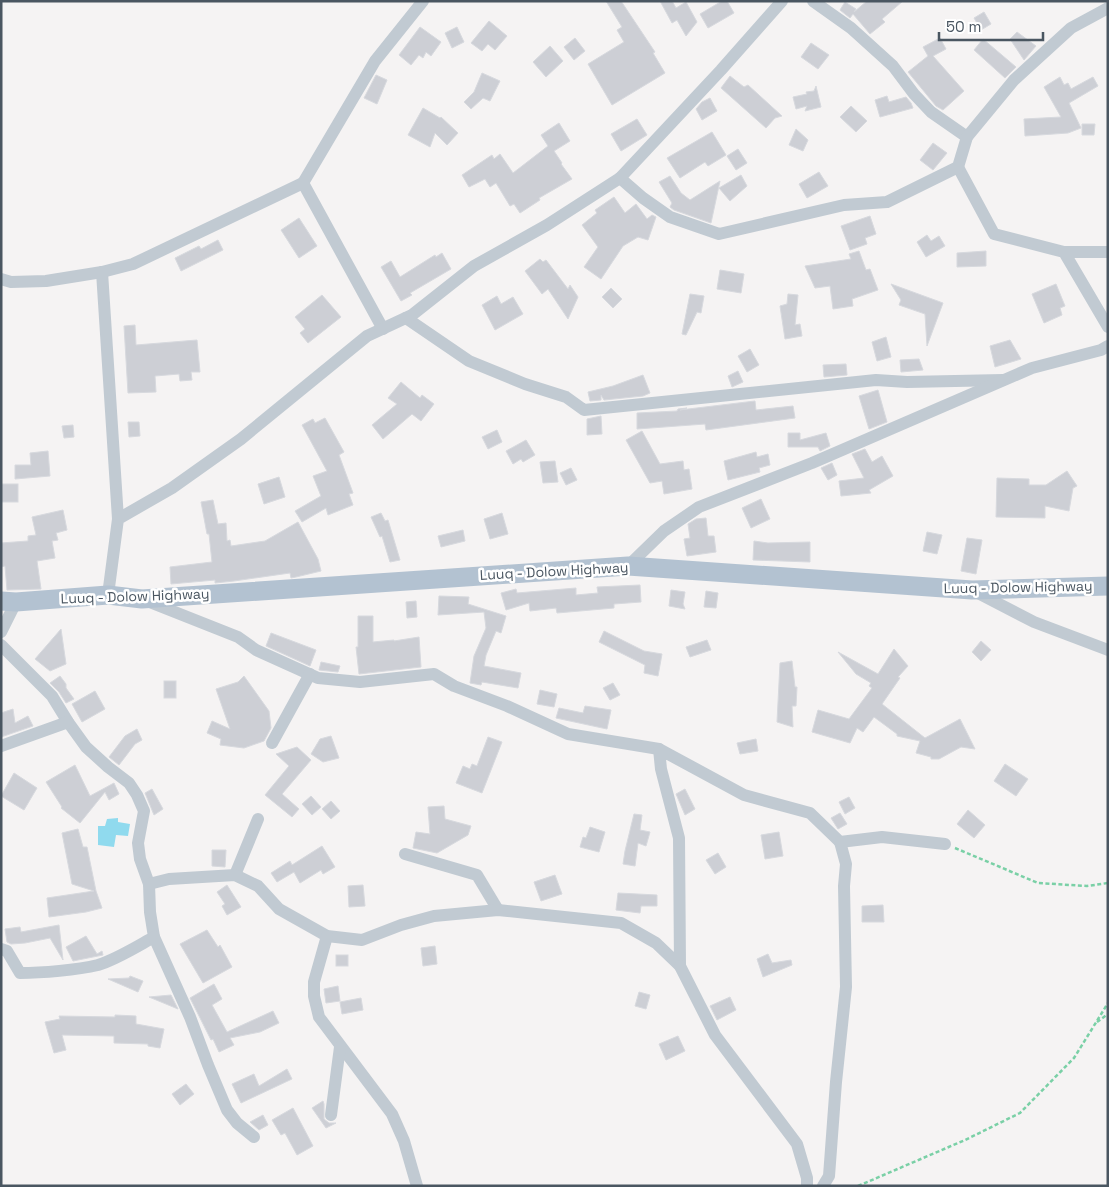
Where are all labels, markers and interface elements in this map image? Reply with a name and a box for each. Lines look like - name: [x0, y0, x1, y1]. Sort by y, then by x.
- scale bar: [939, 10, 1043, 42]
- text: 50 m: [946, 17, 981, 36]
- street label: Luuq - Dolow Highway: [479, 558, 629, 584]
- street label: Luuq - Dolow Highway: [943, 577, 1093, 597]
- street label: Luuq - Dolow Highway: [60, 584, 210, 608]

